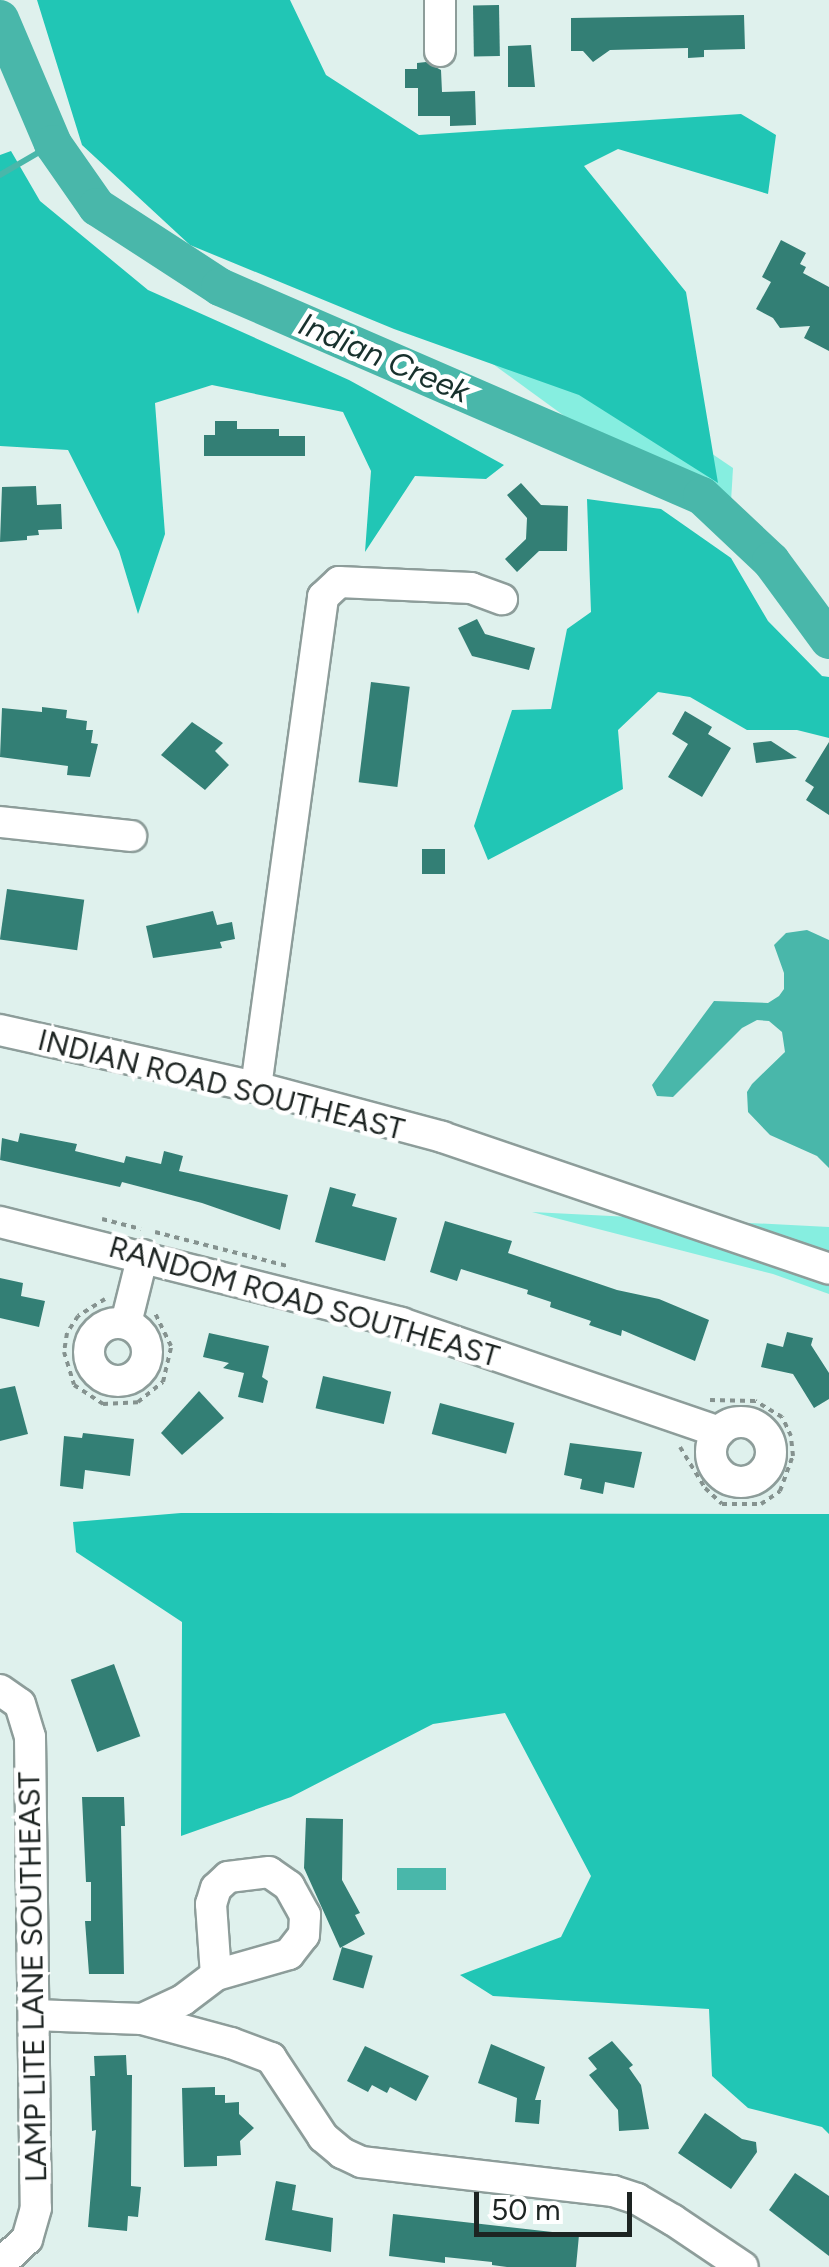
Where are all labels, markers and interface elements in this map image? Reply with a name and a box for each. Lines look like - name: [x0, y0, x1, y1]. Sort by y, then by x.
- water label: Indian Creek: [293, 305, 475, 411]
- street label: INDIAN ROAD SOUTHEAST: [34, 1022, 408, 1148]
- street label: RANDOM ROAD SOUTHEAST: [105, 1229, 503, 1375]
- street label: LAMP LITE LANE SOUTHEAST: [11, 1771, 55, 2183]
- scale bar: [479, 2172, 636, 2234]
- text: 50 m: [491, 2191, 560, 2228]

